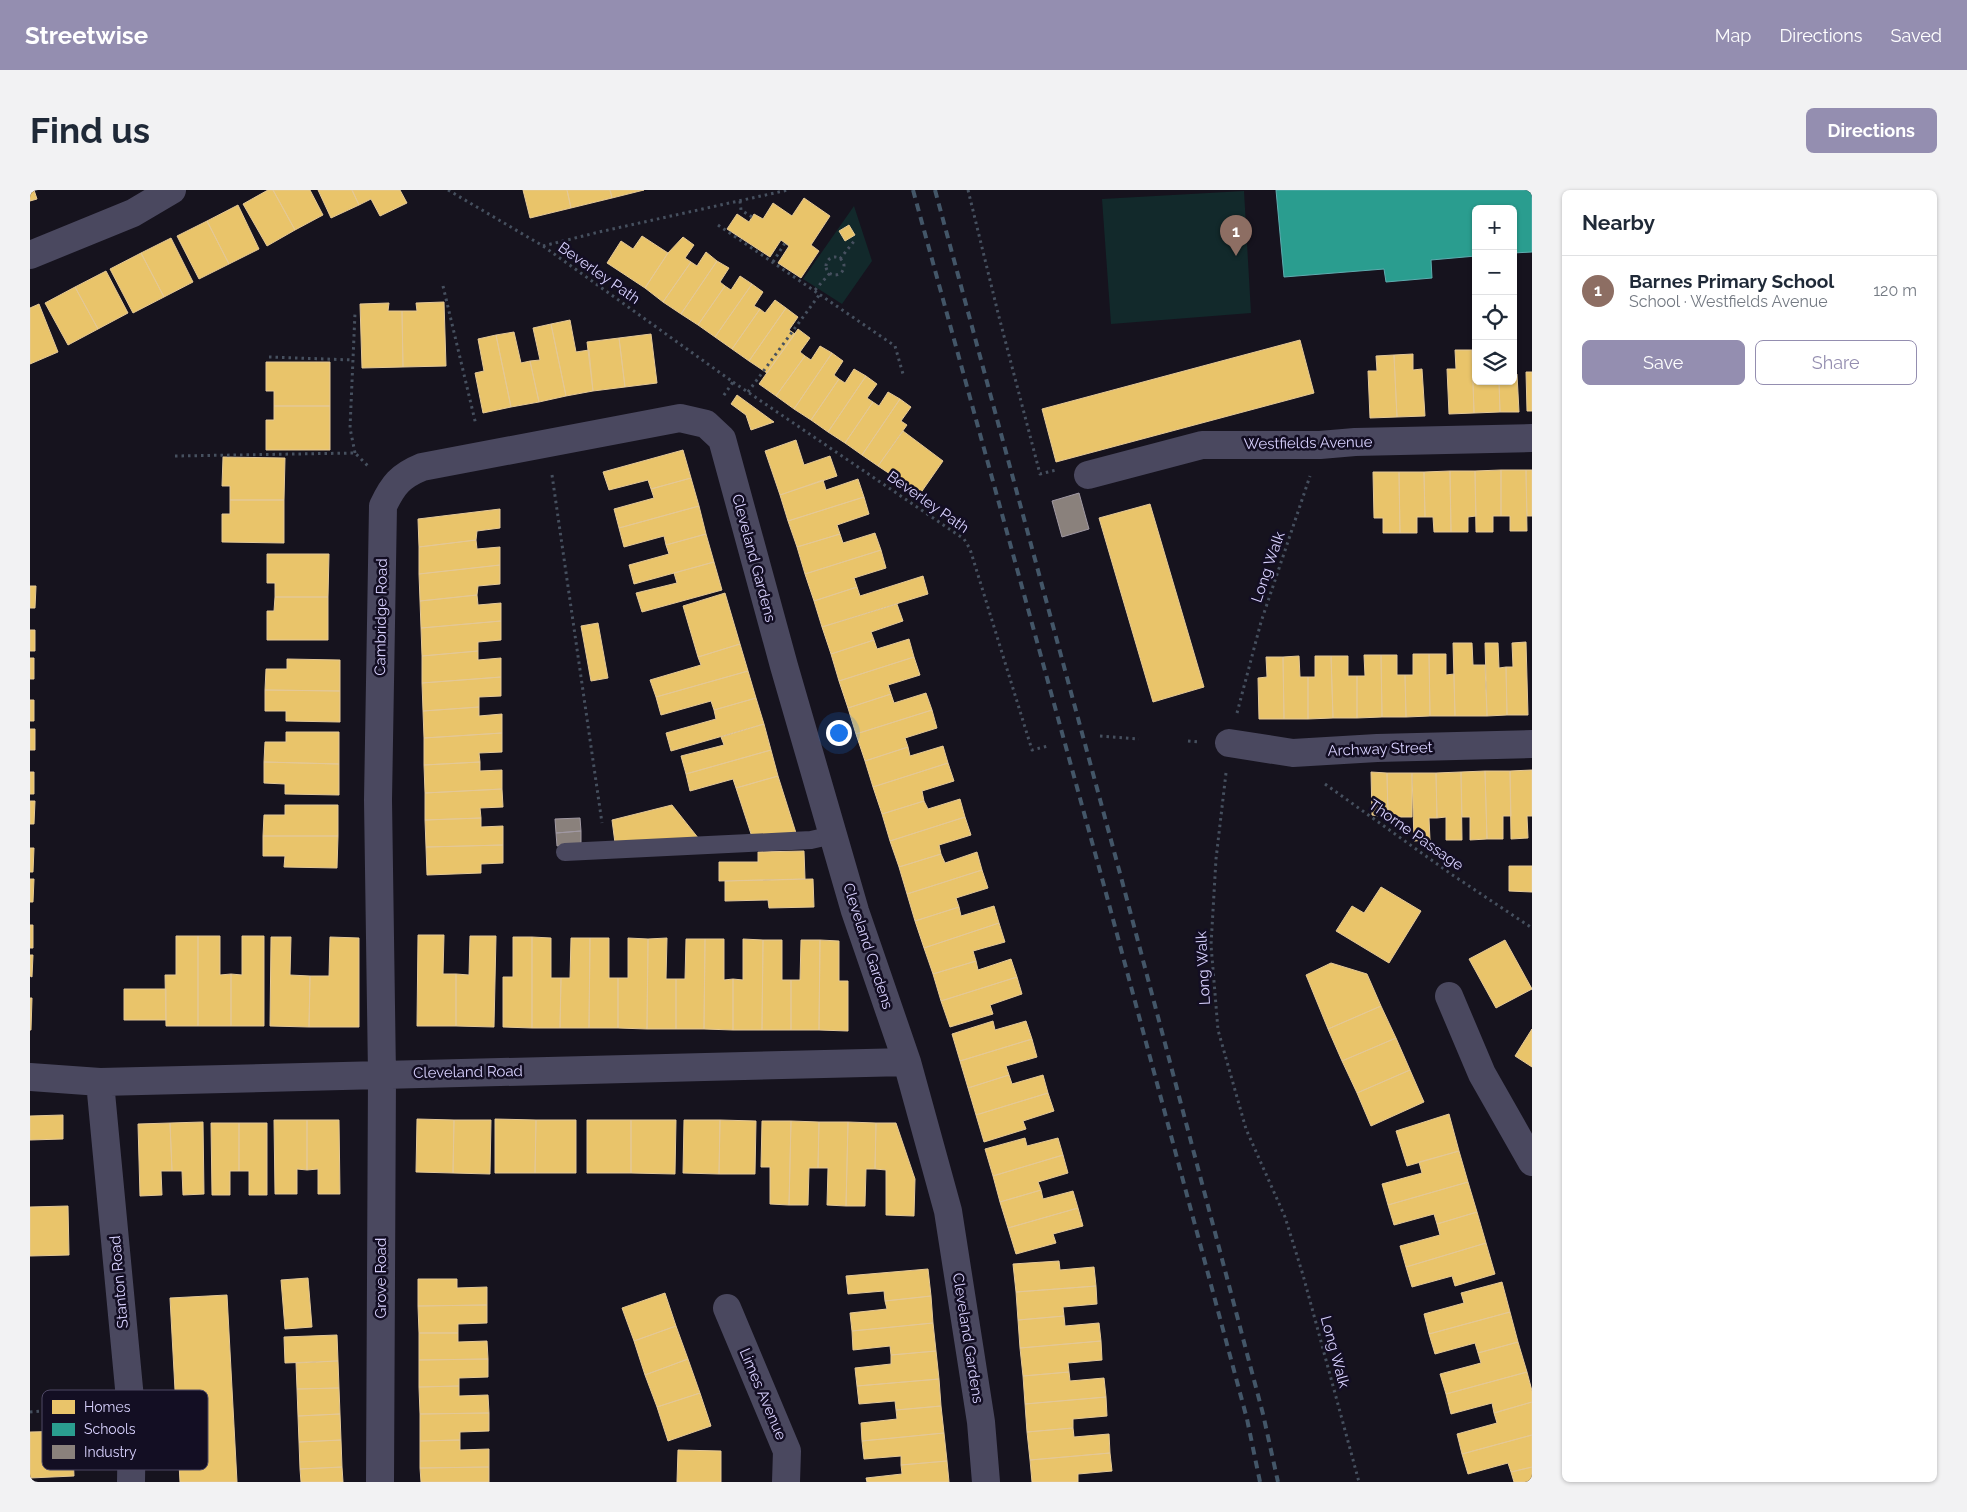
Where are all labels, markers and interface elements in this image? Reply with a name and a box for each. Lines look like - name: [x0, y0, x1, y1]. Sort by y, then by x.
- text: Streetwise: [25, 21, 148, 50]
- text: Map: [1715, 25, 1751, 46]
- text: Directions: [1779, 25, 1863, 46]
- text: Saved: [1891, 25, 1942, 46]
- button: Directions: [1806, 108, 1937, 153]
- text: Find us: [30, 110, 150, 151]
- map controls: [1472, 205, 1517, 385]
- button: +: [1472, 205, 1517, 250]
- text: Nearby: [1582, 210, 1655, 235]
- pin: 1: [1220, 215, 1252, 256]
- street label: Beverley Path: [555, 238, 643, 308]
- button: −: [1472, 250, 1517, 295]
- text: Barnes Primary School: [1629, 270, 1834, 292]
- text: 1: [1594, 281, 1602, 300]
- text: 120 m: [1873, 281, 1917, 300]
- text: School · Westfields Avenue: [1629, 292, 1828, 311]
- button: locate: [1472, 295, 1517, 340]
- button: layers: [1472, 340, 1517, 385]
- button: Save: [1582, 340, 1745, 385]
- button: Share: [1755, 340, 1917, 385]
- street label: Westfields Avenue: [1243, 433, 1373, 453]
- street label: Beverley Path: [884, 467, 972, 537]
- street label: Cleveland Gardens: [728, 492, 780, 624]
- street label: Long Walk: [1247, 529, 1289, 605]
- street label: Cambridge Road: [371, 558, 391, 676]
- your location: [826, 720, 852, 746]
- street label: Archway Street: [1327, 738, 1433, 760]
- street label: Thorne Passage: [1365, 796, 1467, 874]
- street label: Cleveland Gardens: [839, 881, 897, 1011]
- street label: Long Walk: [1192, 931, 1214, 1005]
- street label: Cleveland Road: [413, 1062, 523, 1082]
- street label: Stanton Road: [106, 1235, 132, 1329]
- street label: Grove Road: [372, 1238, 390, 1318]
- street label: Cleveland Gardens: [949, 1272, 987, 1404]
- street label: Long Walk: [1317, 1314, 1353, 1390]
- street label: Limes Avenue: [736, 1345, 790, 1443]
- legend: [42, 1390, 208, 1470]
- text: Homes: [84, 1399, 131, 1415]
- text: Schools: [84, 1421, 136, 1437]
- text: Industry: [84, 1444, 137, 1460]

